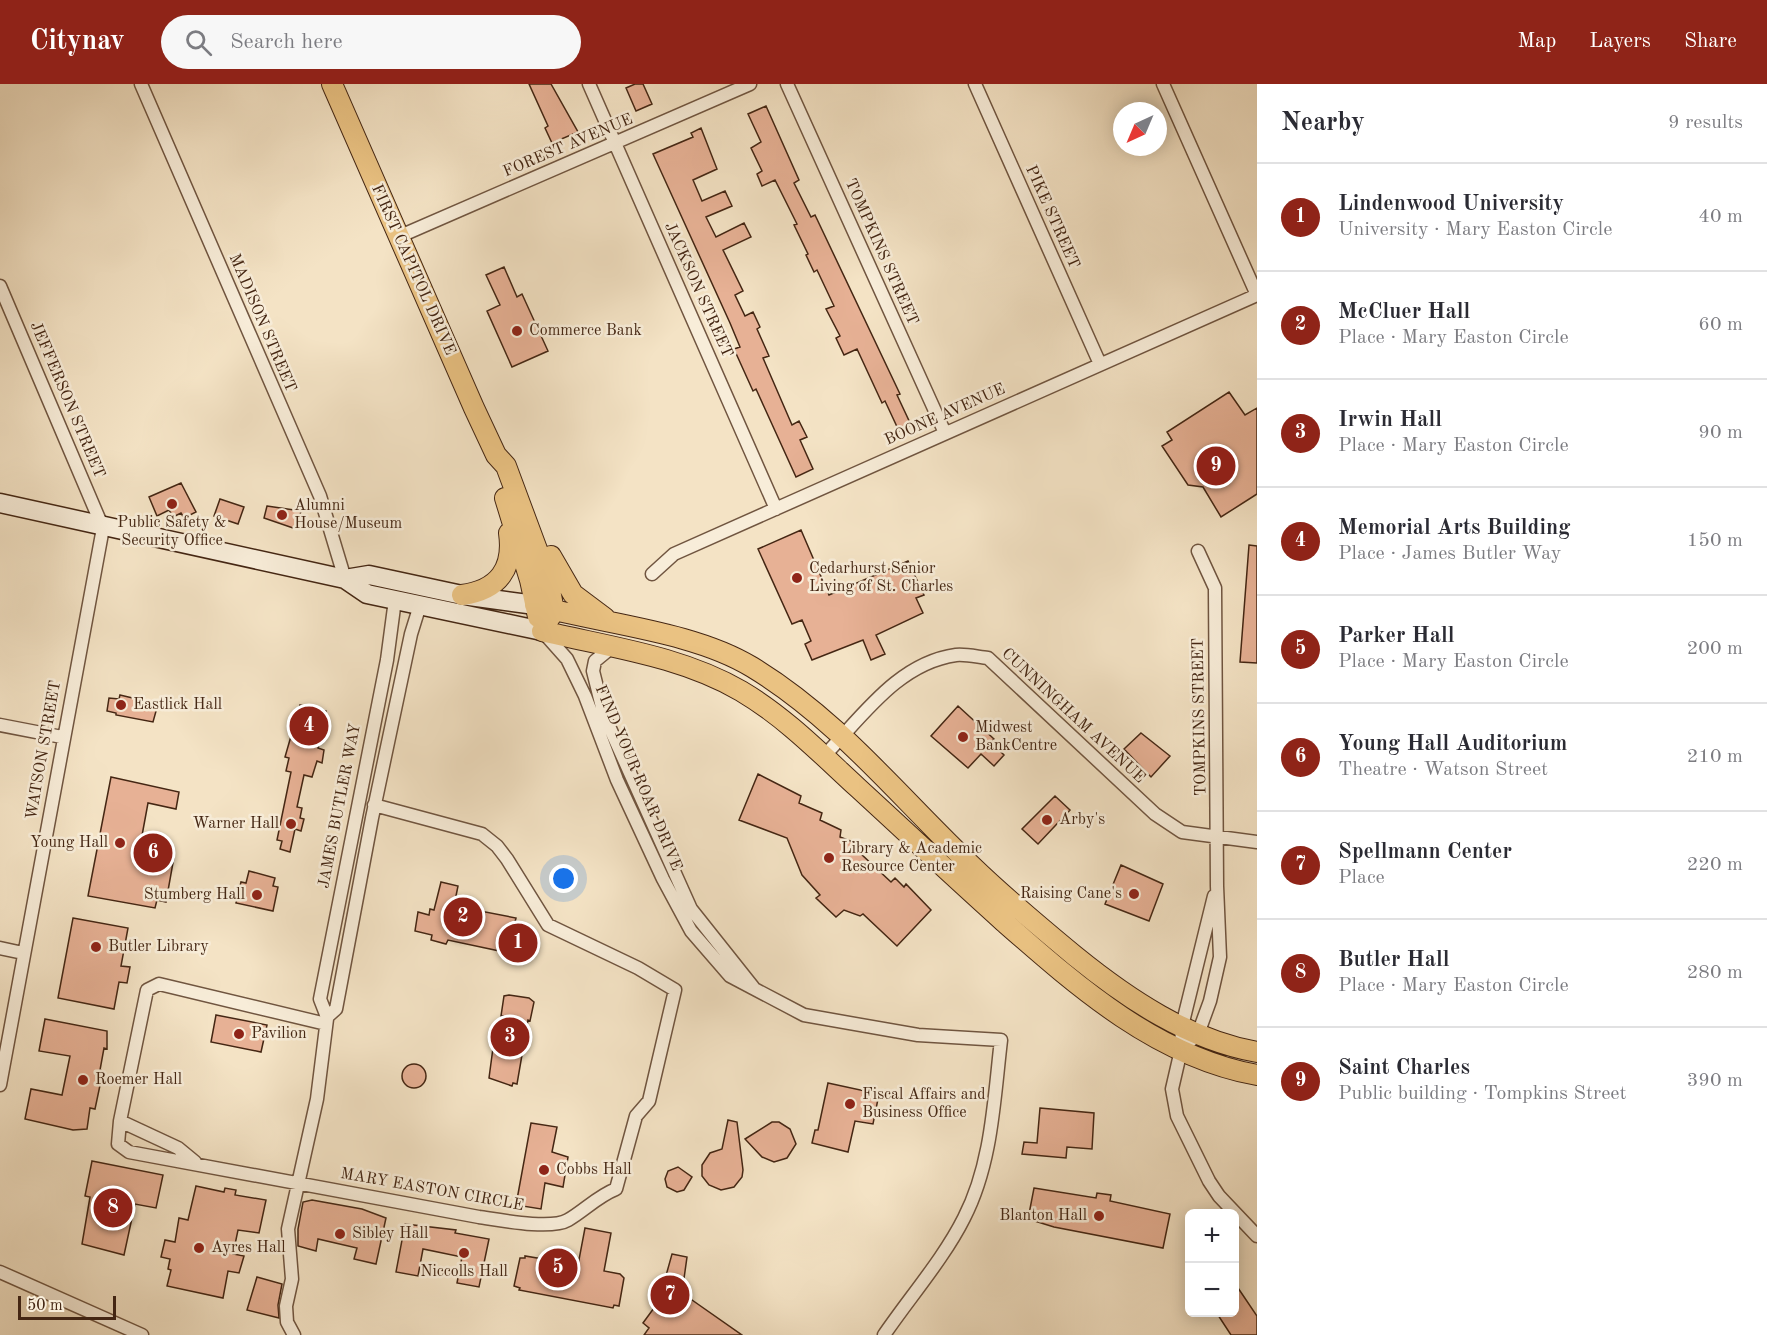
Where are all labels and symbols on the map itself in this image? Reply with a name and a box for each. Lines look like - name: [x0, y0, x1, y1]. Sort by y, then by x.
- north arrow: [1113, 102, 1167, 156]
- street label: FOREST AVENUE: [501, 111, 635, 181]
- street label: PIKE STREET: [1022, 163, 1082, 271]
- street label: TOMPKINS STREET: [841, 176, 921, 328]
- street label: FIRST CAPITOL DRIVE: [368, 182, 458, 358]
- street label: JACKSON STREET: [661, 220, 735, 360]
- street label: MADISON STREET: [226, 251, 298, 395]
- street label: JEFFERSON STREET: [27, 320, 107, 480]
- place label: Commerce Bank: [529, 323, 642, 339]
- marker: Commerce Bank: [510, 324, 524, 338]
- street label: BOONE AVENUE: [882, 381, 1008, 449]
- pin: 9: [1196, 444, 1236, 488]
- marker: Public Safety & Security Office: [165, 497, 179, 511]
- place label: Alumni House/Museum: [294, 498, 402, 532]
- marker: Alumni House/Museum: [275, 508, 289, 522]
- place label: Public Safety & Security Office: [117, 515, 227, 549]
- place label: Cedarhurst Senior Living of St. Charles: [809, 561, 953, 595]
- marker: Cedarhurst Senior Living of St. Charles: [790, 571, 804, 585]
- street label: TOMPKINS STREET: [1191, 638, 1209, 796]
- street label: CUNNINGHAM AVENUE: [998, 646, 1148, 786]
- street label: WATSON STREET: [24, 679, 64, 821]
- street label: FIND YOUR ROAR DRIVE: [592, 683, 684, 873]
- place label: Eastlick Hall: [133, 697, 222, 713]
- marker: Eastlick Hall: [114, 698, 128, 712]
- pin: 4: [290, 704, 328, 748]
- place label: Midwest BankCentre: [975, 720, 1057, 754]
- street label: JAMES BUTLER WAY: [316, 722, 364, 890]
- marker: Midwest BankCentre: [956, 730, 970, 744]
- place label: Arby's: [1059, 812, 1105, 828]
- marker: Arby's: [1040, 813, 1054, 827]
- place label: Warner Hall: [193, 816, 279, 832]
- marker: Warner Hall: [284, 817, 298, 831]
- pin: 6: [134, 830, 172, 876]
- place label: Young Hall: [30, 835, 108, 851]
- marker: Young Hall: [113, 836, 127, 850]
- place label: Library & Academic Resource Center: [841, 841, 982, 875]
- marker: Library & Academic Resource Center: [822, 851, 836, 865]
- your location: [549, 864, 578, 893]
- place label: Raising Cane's: [1020, 886, 1122, 902]
- place label: Stumberg Hall: [144, 887, 245, 903]
- marker: Raising Cane's: [1127, 887, 1141, 901]
- marker: Stumberg Hall: [250, 888, 264, 902]
- pin: 2: [444, 894, 482, 940]
- pin: 1: [498, 920, 538, 966]
- place label: Butler Library: [108, 939, 209, 955]
- marker: Butler Library: [89, 940, 103, 954]
- pin: 3: [490, 1014, 530, 1060]
- place label: Pavilion: [251, 1026, 307, 1042]
- marker: Pavilion: [232, 1027, 246, 1041]
- place label: Roemer Hall: [95, 1072, 182, 1088]
- marker: Roemer Hall: [76, 1073, 90, 1087]
- place label: Fiscal Affairs and Business Office: [862, 1087, 986, 1121]
- marker: Fiscal Affairs and Business Office: [843, 1097, 857, 1111]
- place label: Cobbs Hall: [556, 1162, 632, 1178]
- marker: Cobbs Hall: [537, 1163, 551, 1177]
- street label: MARY EASTON CIRCLE: [339, 1166, 525, 1214]
- pin: 8: [94, 1186, 132, 1230]
- place label: Blanton Hall: [999, 1208, 1087, 1224]
- marker: Blanton Hall: [1092, 1209, 1106, 1223]
- place label: Sibley Hall: [352, 1226, 428, 1242]
- marker: Sibley Hall: [333, 1227, 347, 1241]
- place label: Ayres Hall: [211, 1240, 286, 1256]
- marker: Ayres Hall: [192, 1241, 206, 1255]
- marker: Niccolls Hall: [457, 1246, 471, 1260]
- pin: 5: [538, 1246, 578, 1290]
- place label: Niccolls Hall: [420, 1264, 508, 1280]
- pin: 7: [650, 1272, 690, 1318]
- scale bar: [18, 1293, 116, 1320]

